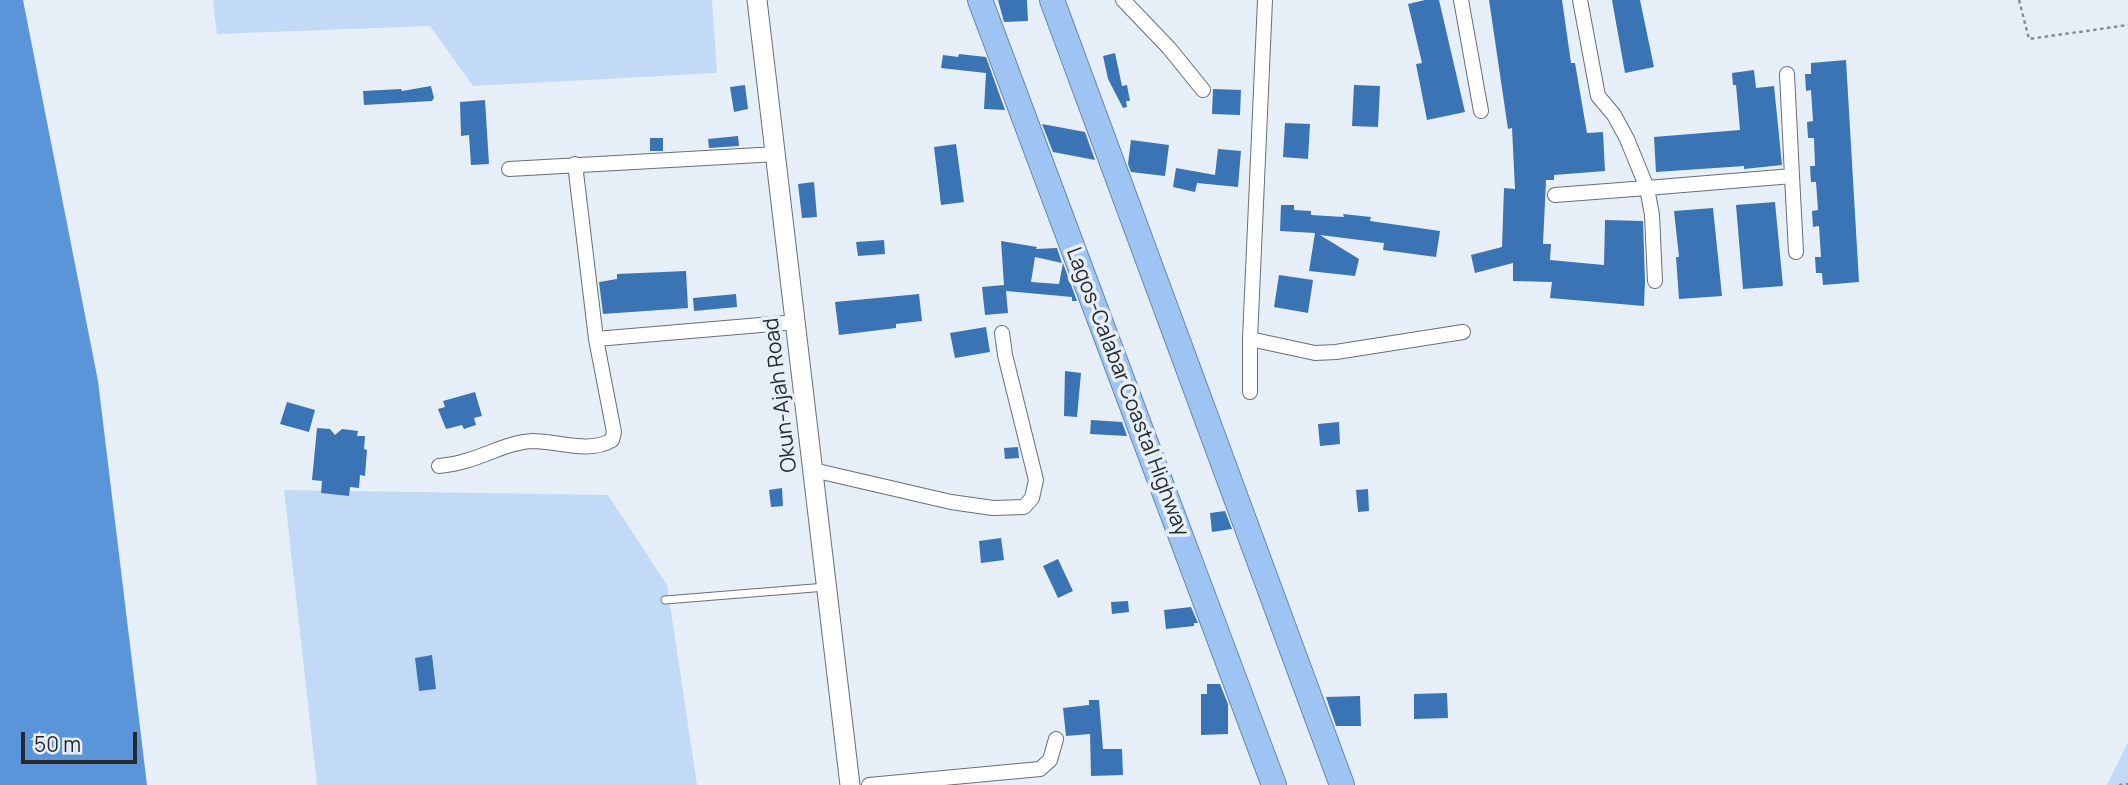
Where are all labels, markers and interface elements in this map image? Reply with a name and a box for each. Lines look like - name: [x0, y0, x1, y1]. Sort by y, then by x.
- street label: Lagos-Calabar Coastal Highway: [1060, 244, 1194, 540]
- street label: Okun-Ajah Road: [759, 316, 803, 474]
- scale bar: [24, 718, 140, 762]
- text: 50 m: [34, 730, 81, 758]

